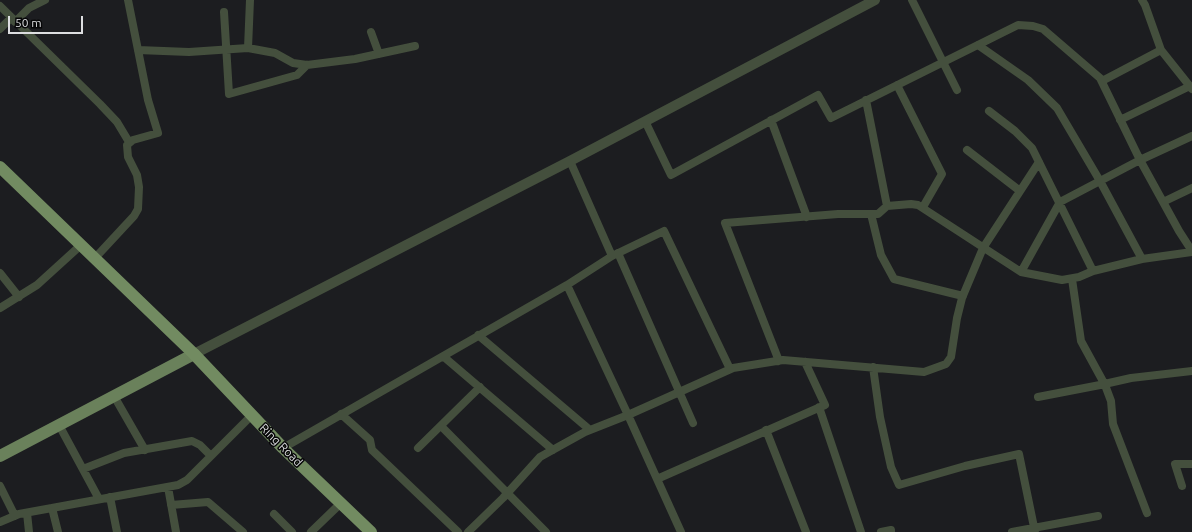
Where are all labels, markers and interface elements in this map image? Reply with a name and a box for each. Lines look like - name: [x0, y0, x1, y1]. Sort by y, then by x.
- scale bar: [10, 8, 85, 34]
- text: 50 m: [15, 16, 42, 29]
- street label: Ring Road: [257, 421, 305, 469]

